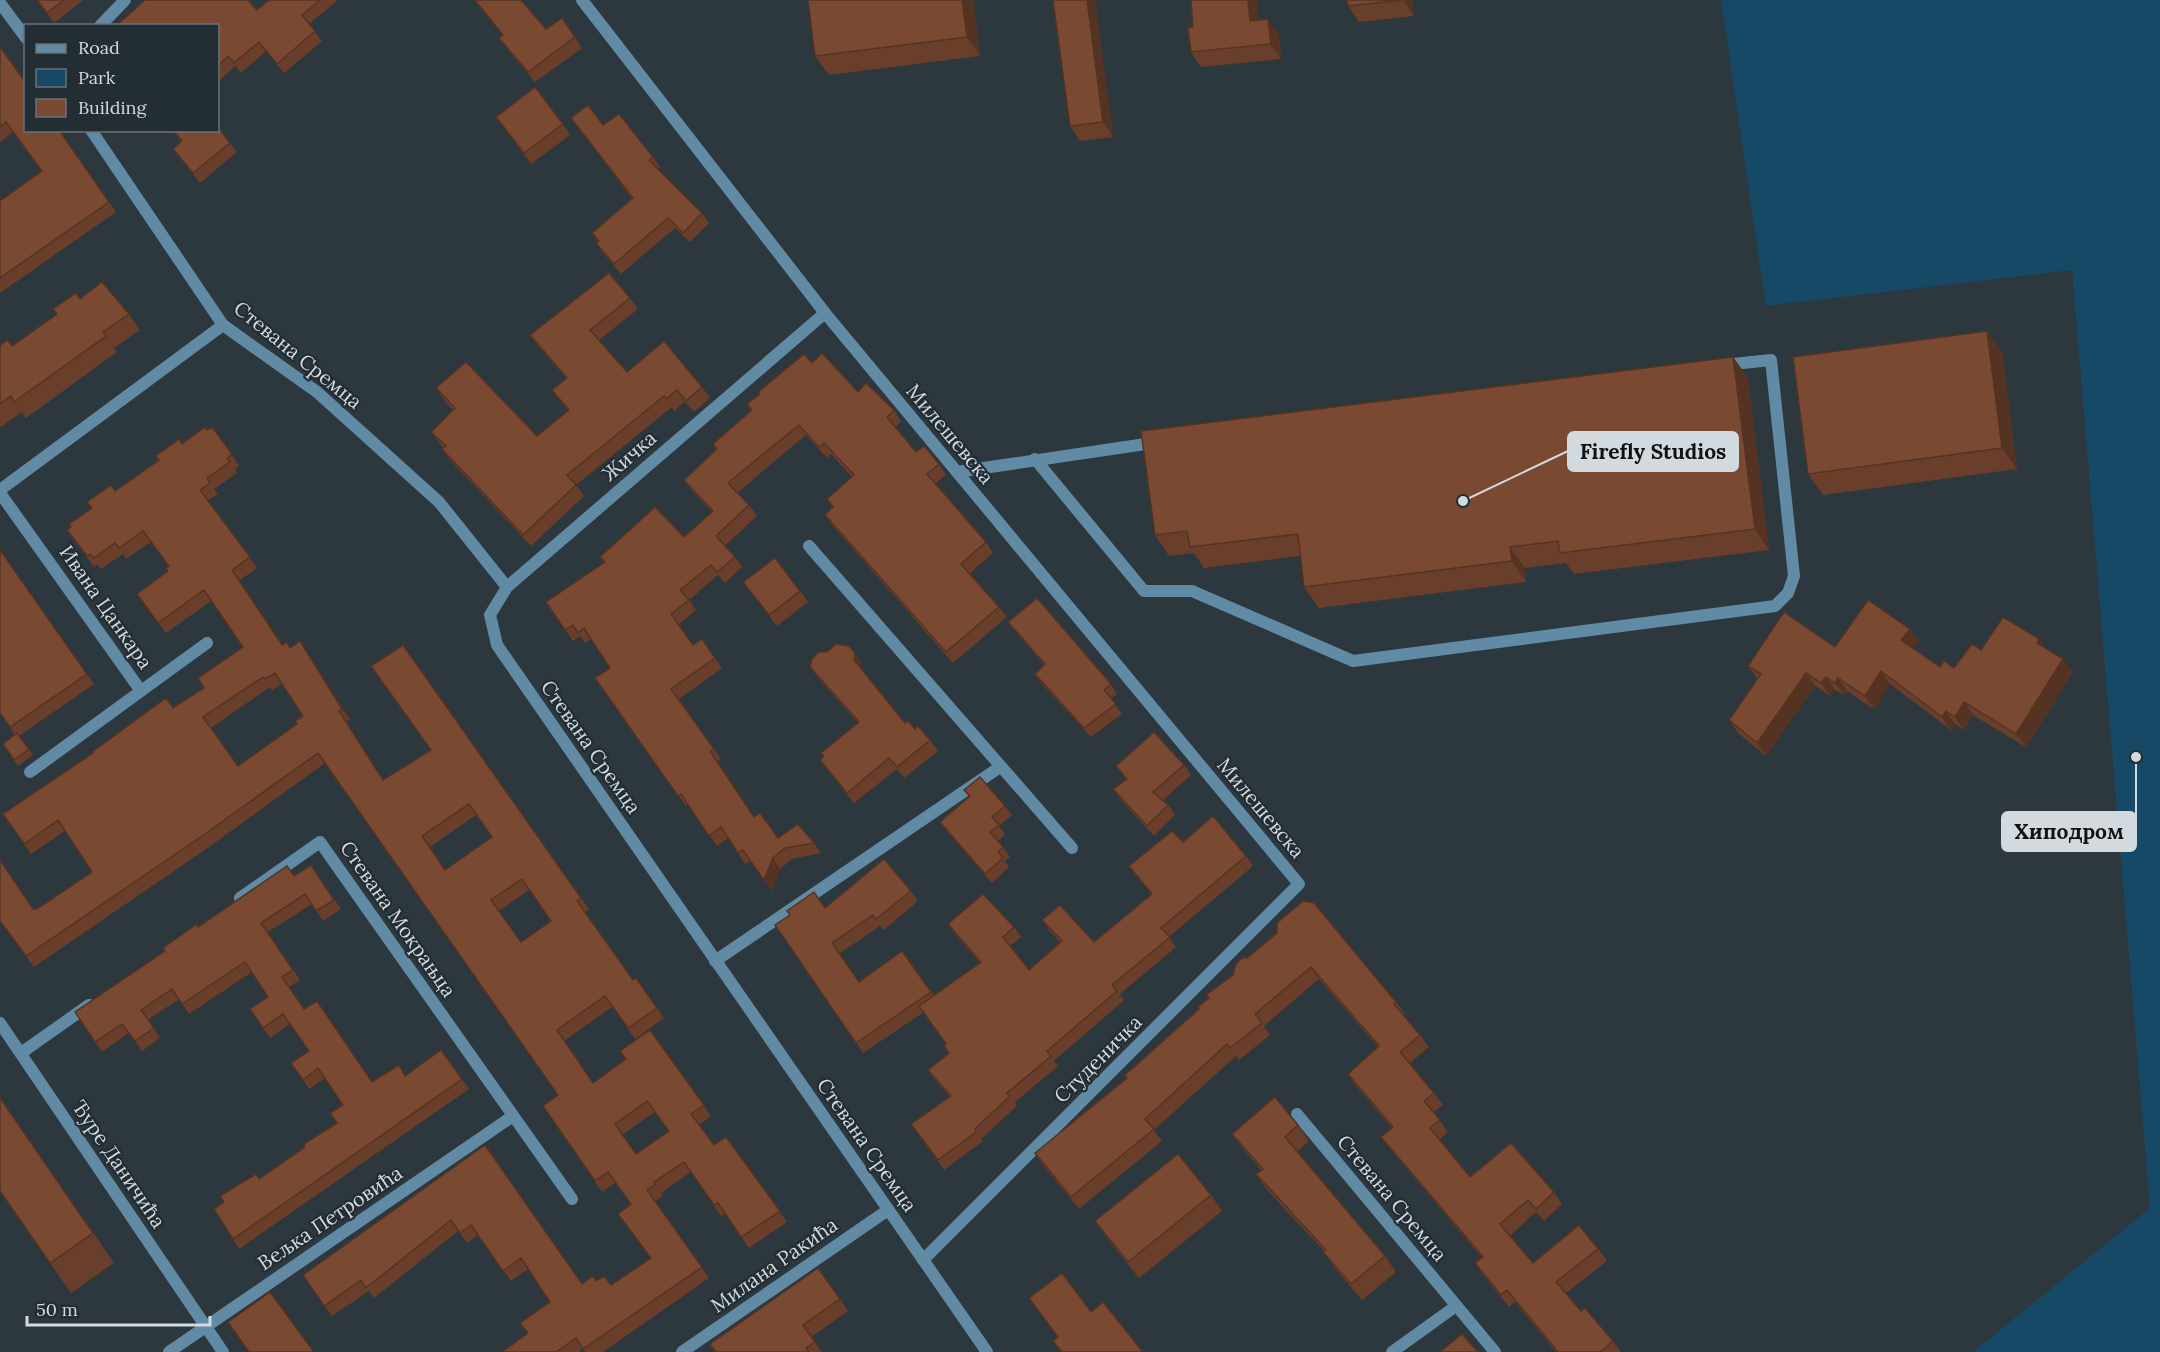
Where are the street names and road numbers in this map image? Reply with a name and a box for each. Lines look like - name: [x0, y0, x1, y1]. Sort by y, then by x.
- street label: Стевана Сремца: [229, 295, 367, 414]
- street label: Милешевска: [901, 378, 1000, 489]
- street label: Жичка: [596, 425, 661, 486]
- street label: Ивана Цанкара: [54, 540, 158, 673]
- street label: Стевана Сремца: [536, 675, 647, 818]
- street label: Милешевска: [1212, 752, 1311, 863]
- street label: Стевана Мокрањца: [335, 836, 462, 1002]
- street label: Студеничка: [1048, 1009, 1147, 1108]
- street label: Стевана Сремца: [812, 1073, 923, 1216]
- street label: Ђуре Даничића: [67, 1095, 171, 1232]
- street label: Стевана Сремца: [1332, 1129, 1453, 1266]
- street label: Вељка Петровића: [253, 1160, 407, 1275]
- street label: Милана Ракића: [705, 1212, 842, 1318]

